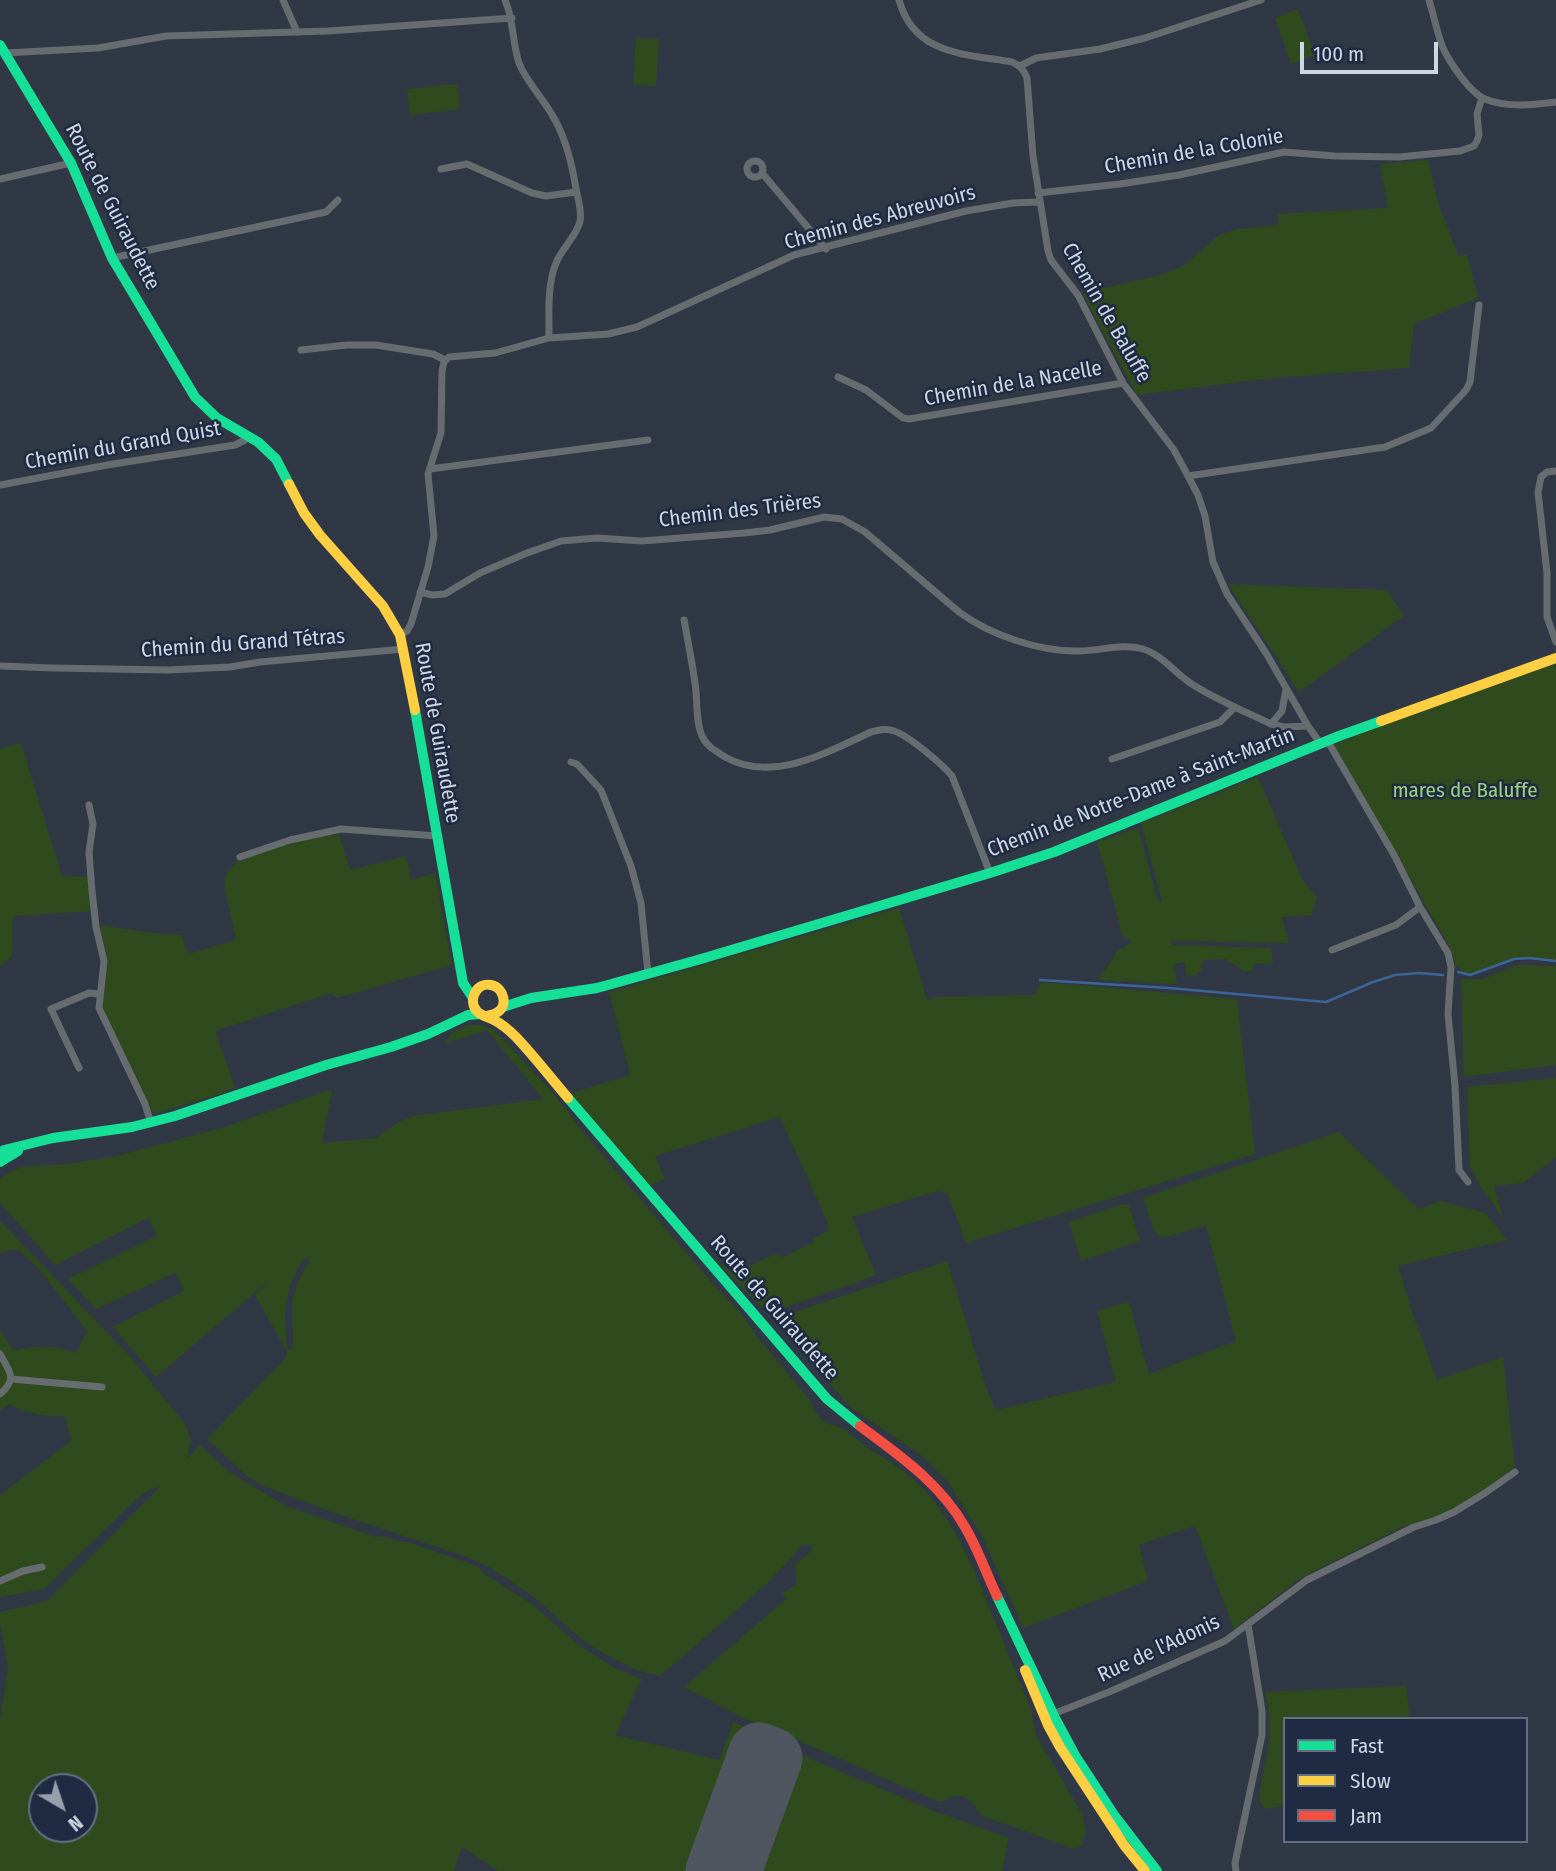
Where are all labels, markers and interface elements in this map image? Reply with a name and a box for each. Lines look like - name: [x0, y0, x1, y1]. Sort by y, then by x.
- scale bar: [1304, 28, 1442, 72]
- text: 100 m: [1313, 41, 1364, 67]
- street label: Route de Guiraudette: [59, 120, 165, 294]
- street label: Chemin de la Colonie: [1103, 124, 1285, 180]
- street label: Chemin des Abreuvoirs: [782, 180, 978, 256]
- street label: Chemin de Baluffe: [1056, 239, 1156, 387]
- street label: Chemin de la Nacelle: [922, 356, 1104, 412]
- street label: Chemin du Grand Quist: [23, 416, 223, 476]
- street label: Chemin des Trières: [658, 489, 822, 533]
- street label: Chemin du Grand Tétras: [140, 624, 346, 664]
- street label: Route de Guiraudette: [409, 641, 465, 825]
- street label: Chemin de Notre-Dame à Saint-Martin: [984, 723, 1298, 863]
- park label: mares de Baluffe: [1392, 778, 1538, 804]
- street label: Route de Guiraudette: [704, 1231, 844, 1385]
- street label: Rue de l'Adonis: [1094, 1610, 1224, 1688]
- legend: [1283, 1717, 1528, 1843]
- text: Fast: [1350, 1733, 1384, 1759]
- text: Slow: [1350, 1768, 1391, 1794]
- north arrow: [28, 1773, 98, 1843]
- text: Jam: [1350, 1803, 1382, 1829]
- text: N: [64, 1811, 87, 1836]

